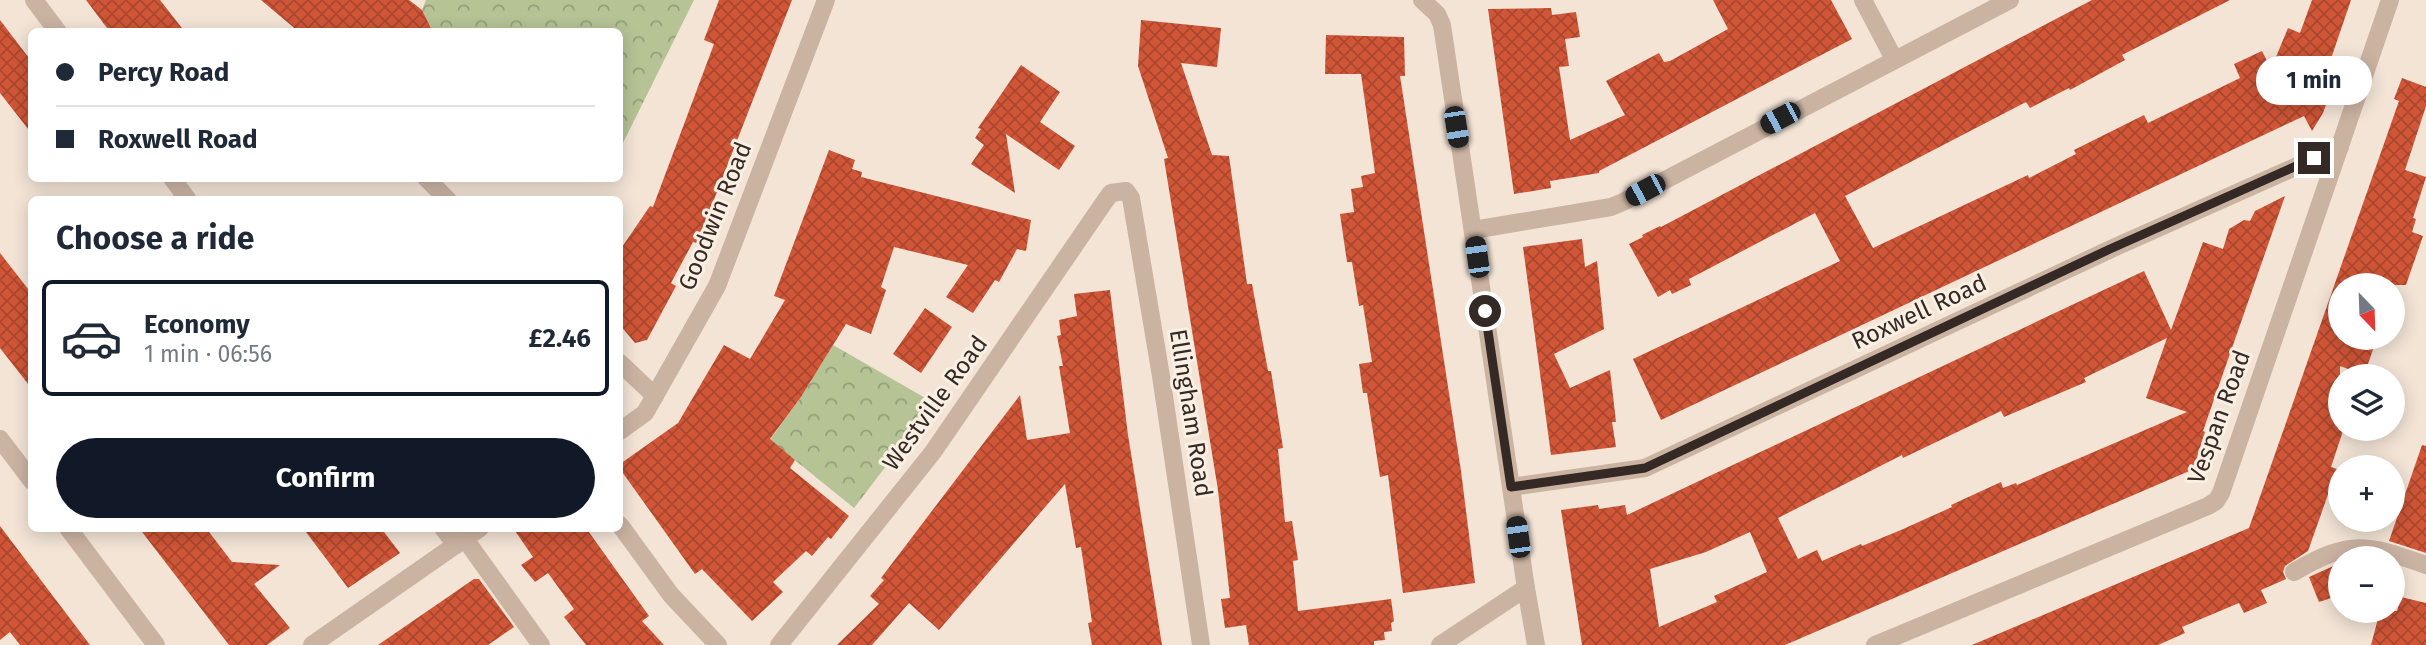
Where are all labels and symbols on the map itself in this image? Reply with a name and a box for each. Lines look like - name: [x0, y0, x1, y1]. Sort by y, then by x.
- callout: 1 min: [2256, 57, 2372, 106]
- car: [1757, 99, 1804, 137]
- car: [1443, 105, 1470, 149]
- street label: Goodwin Road: [673, 138, 757, 294]
- route end: [2298, 142, 2330, 174]
- car: [1622, 171, 1669, 209]
- car: [1464, 235, 1491, 279]
- street label: Roxwell Road: [1847, 269, 1991, 355]
- north arrow: [2328, 273, 2404, 350]
- route start: [1469, 295, 1501, 327]
- street label: Ellingham Road: [1164, 327, 1218, 499]
- street label: Westville Road: [877, 330, 993, 476]
- street label: Vespan Road: [2182, 346, 2256, 488]
- car: [1505, 515, 1532, 559]

